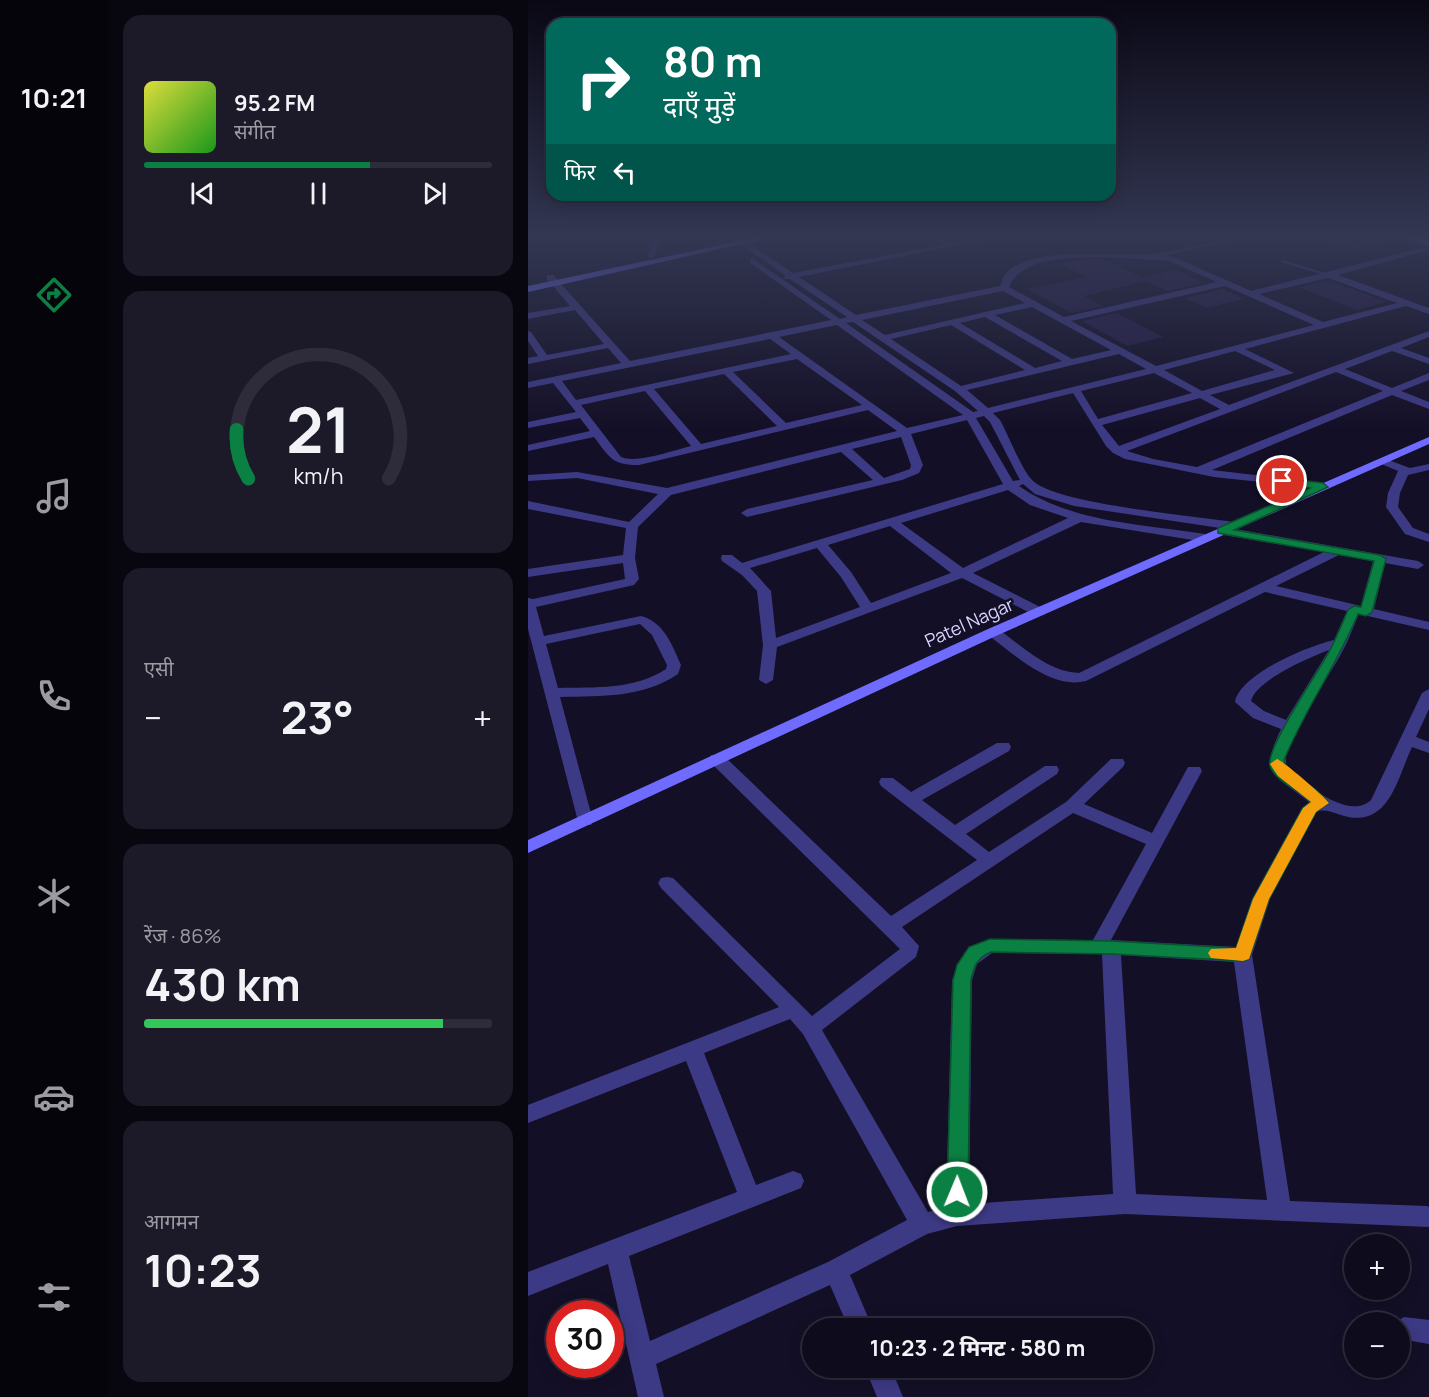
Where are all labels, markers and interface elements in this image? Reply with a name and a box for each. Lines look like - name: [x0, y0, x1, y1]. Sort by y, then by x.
- text: 80 m: [663, 32, 763, 90]
- icon: right: [564, 42, 642, 120]
- text: 10:21: [21, 79, 87, 116]
- text: दाएँ मुड़ें: [663, 87, 735, 124]
- text: 95.2 FM: [234, 88, 315, 118]
- text: संगीत: [234, 118, 275, 145]
- icon: left: [608, 156, 641, 189]
- text: फिर: [564, 157, 596, 187]
- icon: previous: [186, 177, 219, 210]
- icon: pause: [302, 177, 335, 210]
- icon: next: [418, 177, 451, 210]
- icon: directions: [33, 274, 75, 316]
- text: 21: [286, 386, 350, 472]
- pin: [1256, 455, 1307, 506]
- text: km/h: [293, 462, 343, 491]
- icon: arrive: [1265, 464, 1298, 497]
- icon: music: [33, 475, 75, 517]
- street label: Patel Nagar: [921, 591, 1018, 652]
- text: एसी: [144, 655, 174, 682]
- icon: phone: [33, 675, 75, 717]
- text: 23°: [281, 686, 354, 748]
- text: −: [144, 695, 162, 740]
- text: +: [473, 695, 492, 740]
- icon: climate: [33, 875, 75, 917]
- text: रेंज · 86%: [144, 922, 222, 949]
- text: 430 km: [144, 953, 301, 1015]
- icon: car: [33, 1076, 75, 1118]
- position arrow: [925, 1160, 989, 1224]
- text: आगमन: [144, 1208, 199, 1235]
- map controls: [1344, 1234, 1410, 1378]
- button: +: [1344, 1234, 1410, 1300]
- text: 10:23: [144, 1239, 262, 1301]
- icon: filters: [33, 1276, 75, 1318]
- speed limit sign: 30: [546, 1300, 624, 1378]
- button: −: [1344, 1312, 1410, 1378]
- text: 10:23 · 2 मिनट · 580 m: [870, 1333, 1085, 1363]

